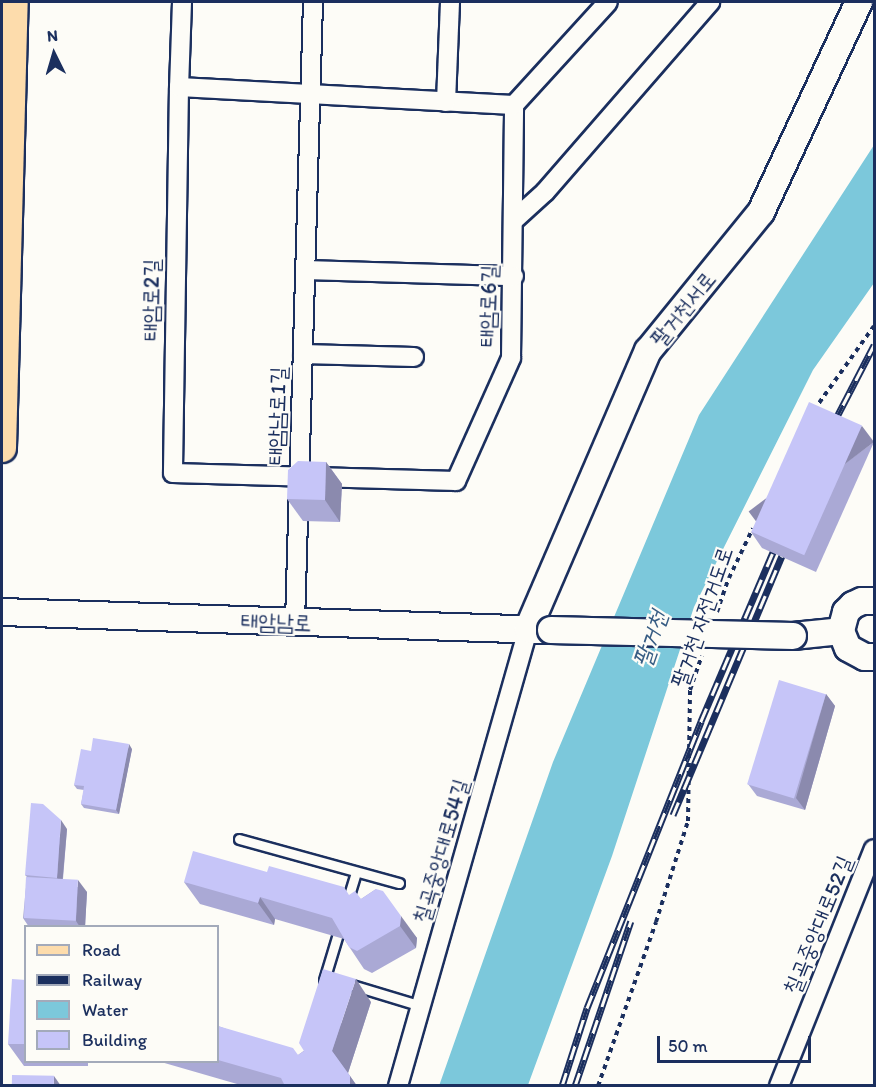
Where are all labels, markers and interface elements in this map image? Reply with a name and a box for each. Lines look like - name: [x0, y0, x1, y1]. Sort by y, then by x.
- north arrow: [24, 24, 84, 84]
- text: N: [46, 26, 59, 46]
- street label: 태암로2길: [137, 259, 165, 341]
- street label: 태암로6길: [473, 264, 503, 348]
- street label: 팔거천서로: [645, 266, 721, 352]
- street label: 태암남로1길: [262, 366, 292, 466]
- street label: 팔거천 자전거도로: [666, 543, 738, 691]
- water label: 팔거천: [627, 607, 673, 671]
- street label: 태암남로: [240, 608, 312, 636]
- street label: 칠곡중앙대로54길: [408, 776, 474, 926]
- street label: 칠곡중앙대로52길: [778, 852, 858, 998]
- legend: [24, 925, 219, 1063]
- text: Road: [82, 939, 121, 961]
- text: Railway: [82, 969, 142, 991]
- text: Water: [82, 999, 128, 1021]
- scale bar: [660, 1024, 814, 1062]
- text: Building: [82, 1029, 147, 1051]
- text: 50 m: [668, 1035, 708, 1057]

